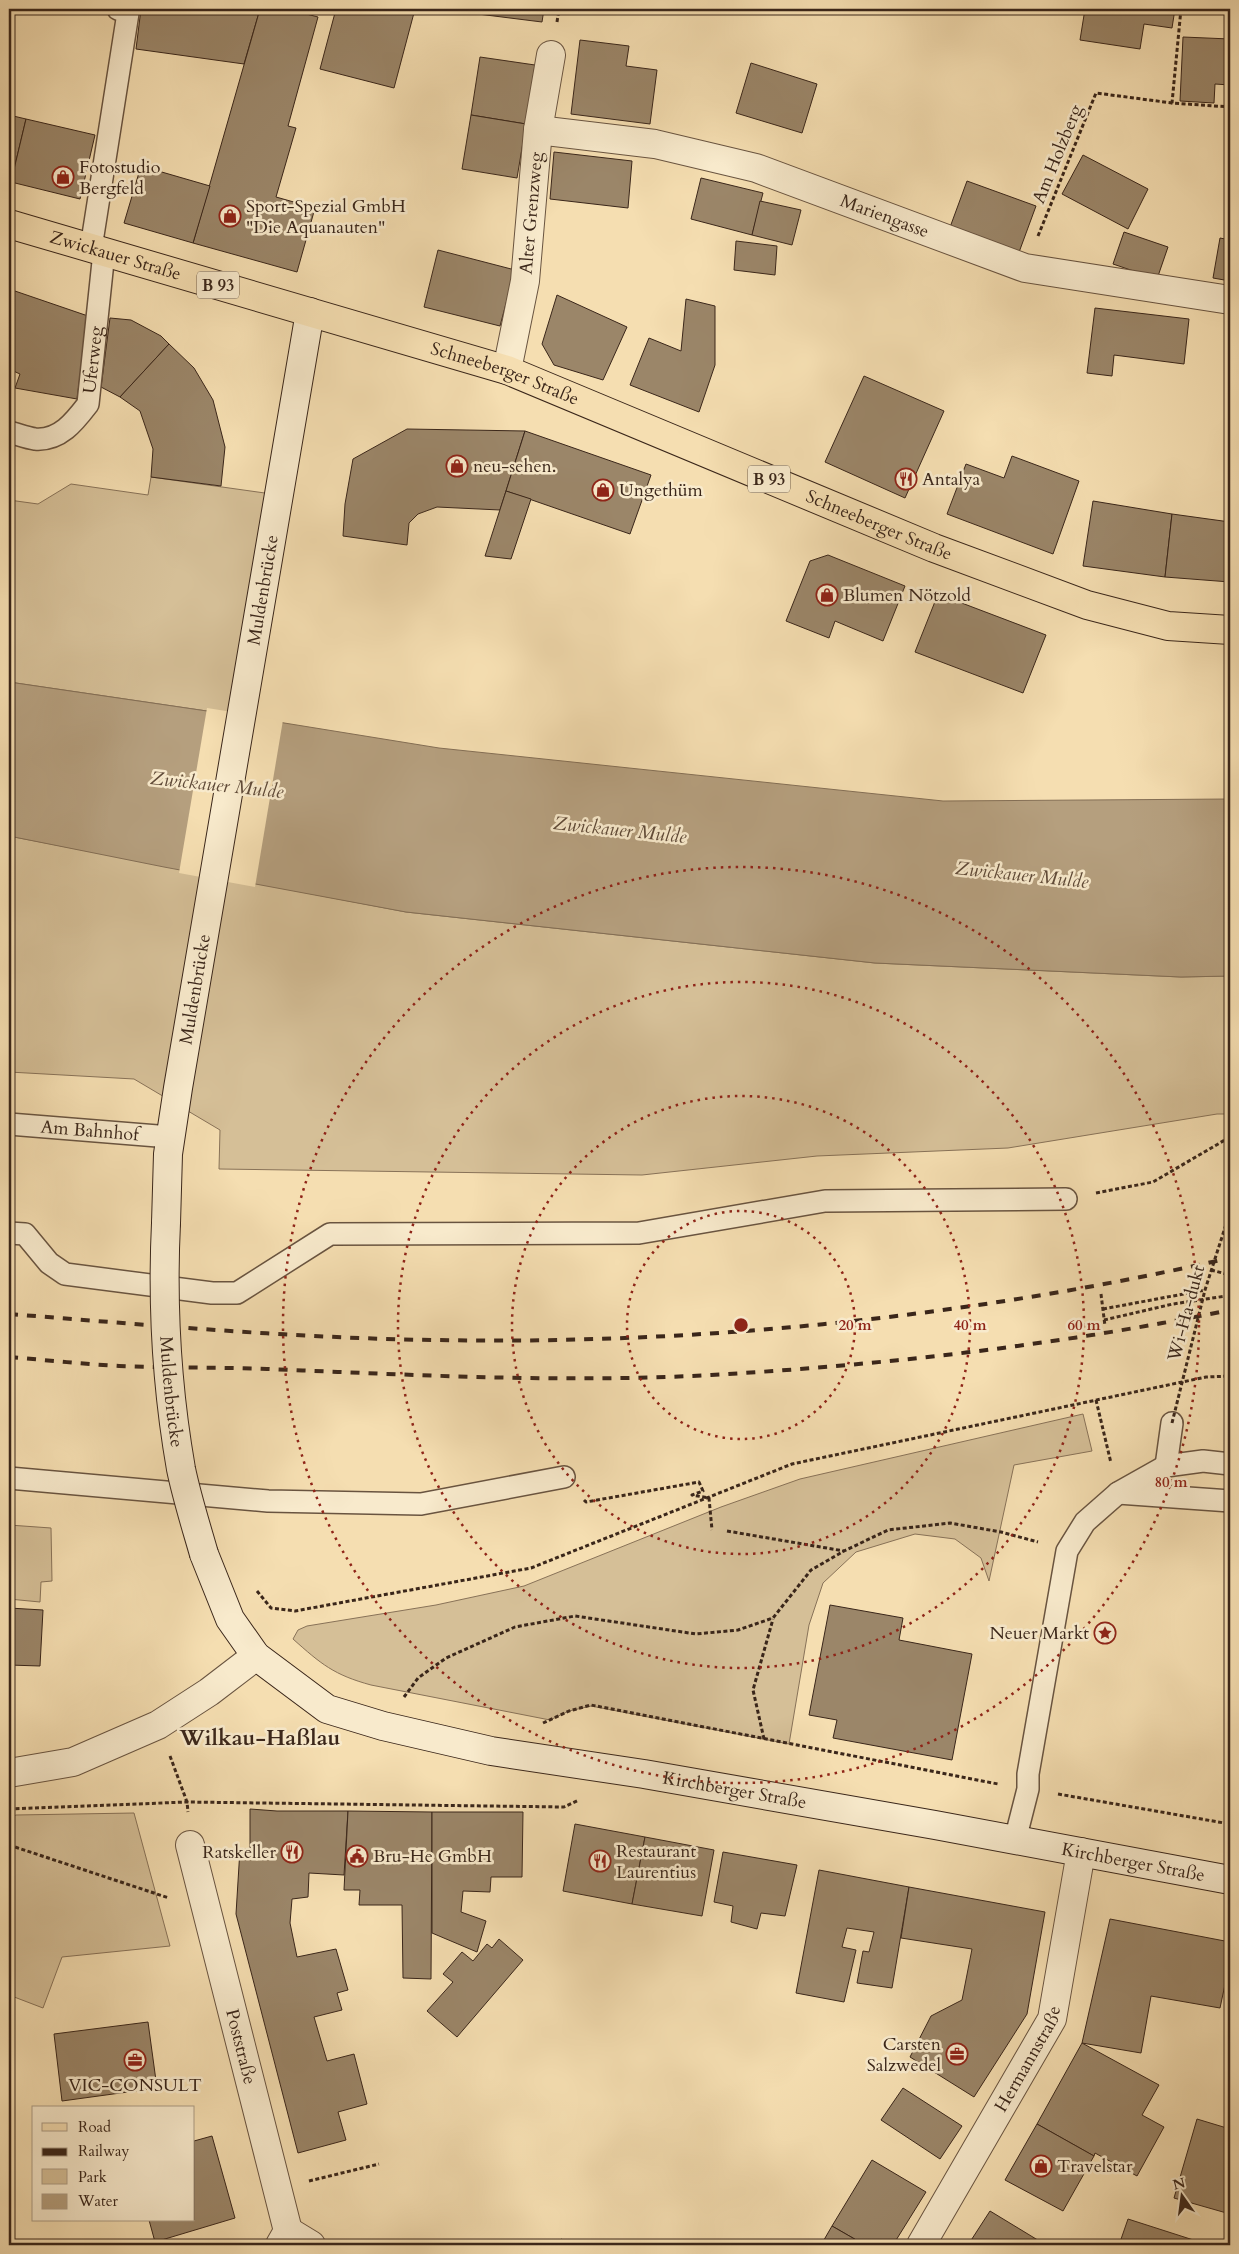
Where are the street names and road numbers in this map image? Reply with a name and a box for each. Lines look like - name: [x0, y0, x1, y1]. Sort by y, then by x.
- street label: Am Holzberg: [1026, 100, 1089, 207]
- street label: Alter Grenzweg: [514, 150, 549, 275]
- street label: Mariengasse: [837, 188, 932, 244]
- street label: Zwickauer Straße: [47, 225, 184, 287]
- road number: B 93: [197, 272, 239, 298]
- street label: Uferweg: [77, 324, 109, 395]
- street label: Schneeberger Straße: [428, 336, 583, 412]
- road number: B 93: [748, 466, 790, 492]
- street label: Schneeberger Straße: [802, 484, 955, 567]
- street label: Muldenbrücke: [242, 533, 285, 647]
- street label: Muldenbrücke: [174, 932, 217, 1046]
- street label: Am Bahnhof: [40, 1115, 143, 1148]
- street label: Wi-Ha-dukt: [1161, 1262, 1211, 1365]
- street label: Muldenbrücke: [153, 1335, 189, 1449]
- street label: Kirchberger Straße: [661, 1766, 808, 1815]
- street label: Kirchberger Straße: [1059, 1837, 1207, 1888]
- street label: Hermannstraße: [989, 2004, 1067, 2117]
- street label: Poststraße: [219, 2006, 262, 2087]

